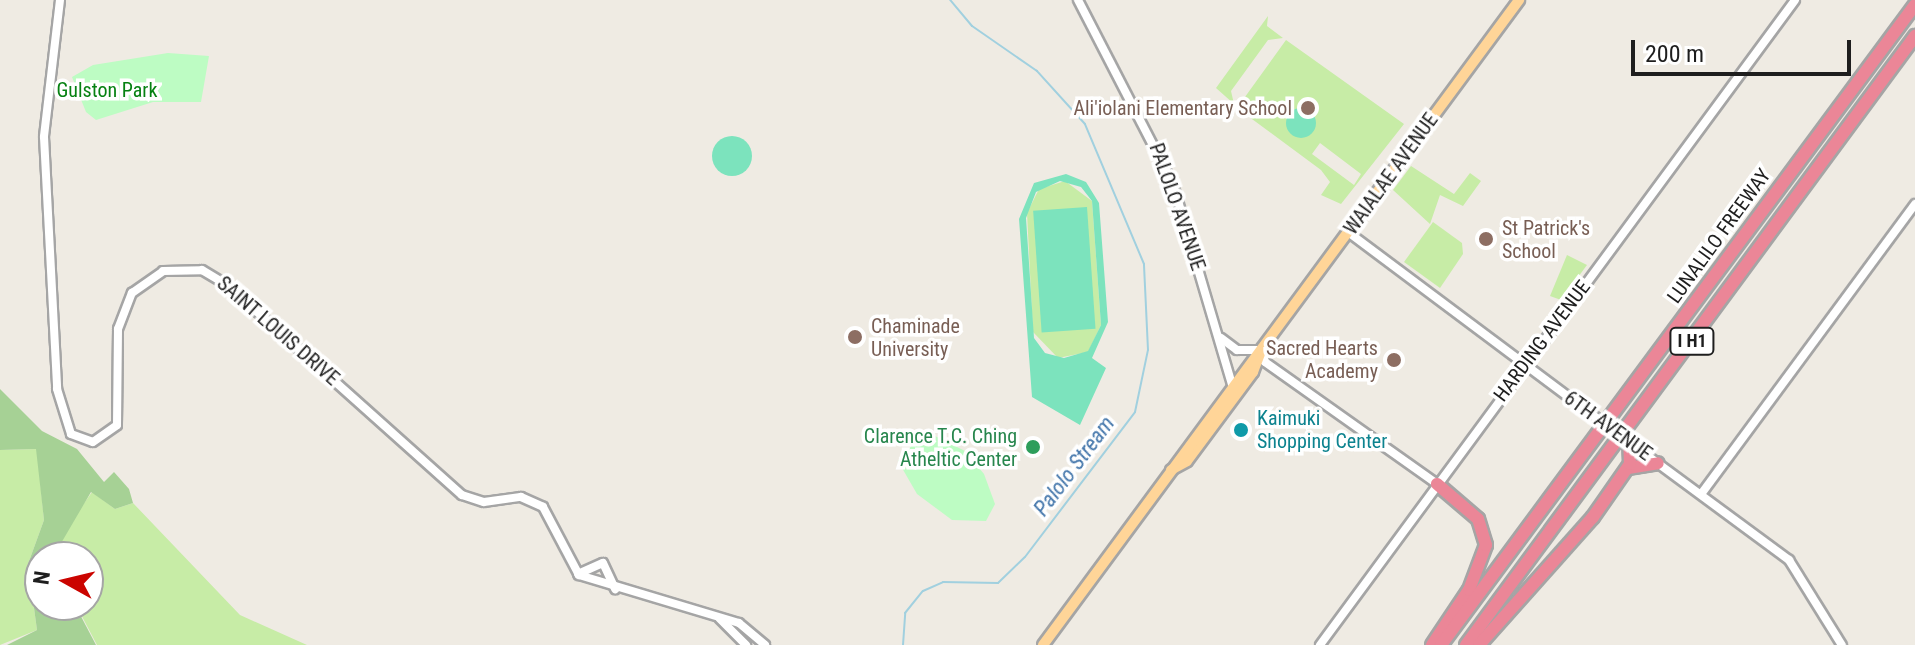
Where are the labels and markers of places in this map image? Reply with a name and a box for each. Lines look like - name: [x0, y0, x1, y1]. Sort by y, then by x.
- place label: Ali'iolani Elementary School: [1073, 96, 1292, 120]
- marker: Ali'iolani Elementary School: [1299, 99, 1317, 117]
- place label: St Patrick's School: [1502, 216, 1590, 263]
- marker: St Patrick's School: [1477, 230, 1495, 248]
- place label: Chaminade University: [871, 314, 960, 361]
- marker: Chaminade University: [846, 328, 864, 346]
- place label: Sacred Hearts Academy: [1266, 336, 1378, 383]
- marker: Sacred Hearts Academy: [1385, 351, 1403, 369]
- place label: Kaimuki Shopping Center: [1257, 406, 1387, 453]
- marker: Kaimuki Shopping Center: [1232, 421, 1250, 439]
- place label: Clarence T.C. Ching Atheltic Center: [863, 424, 1017, 471]
- marker: Clarence T.C. Ching Atheltic Center: [1024, 438, 1042, 456]

